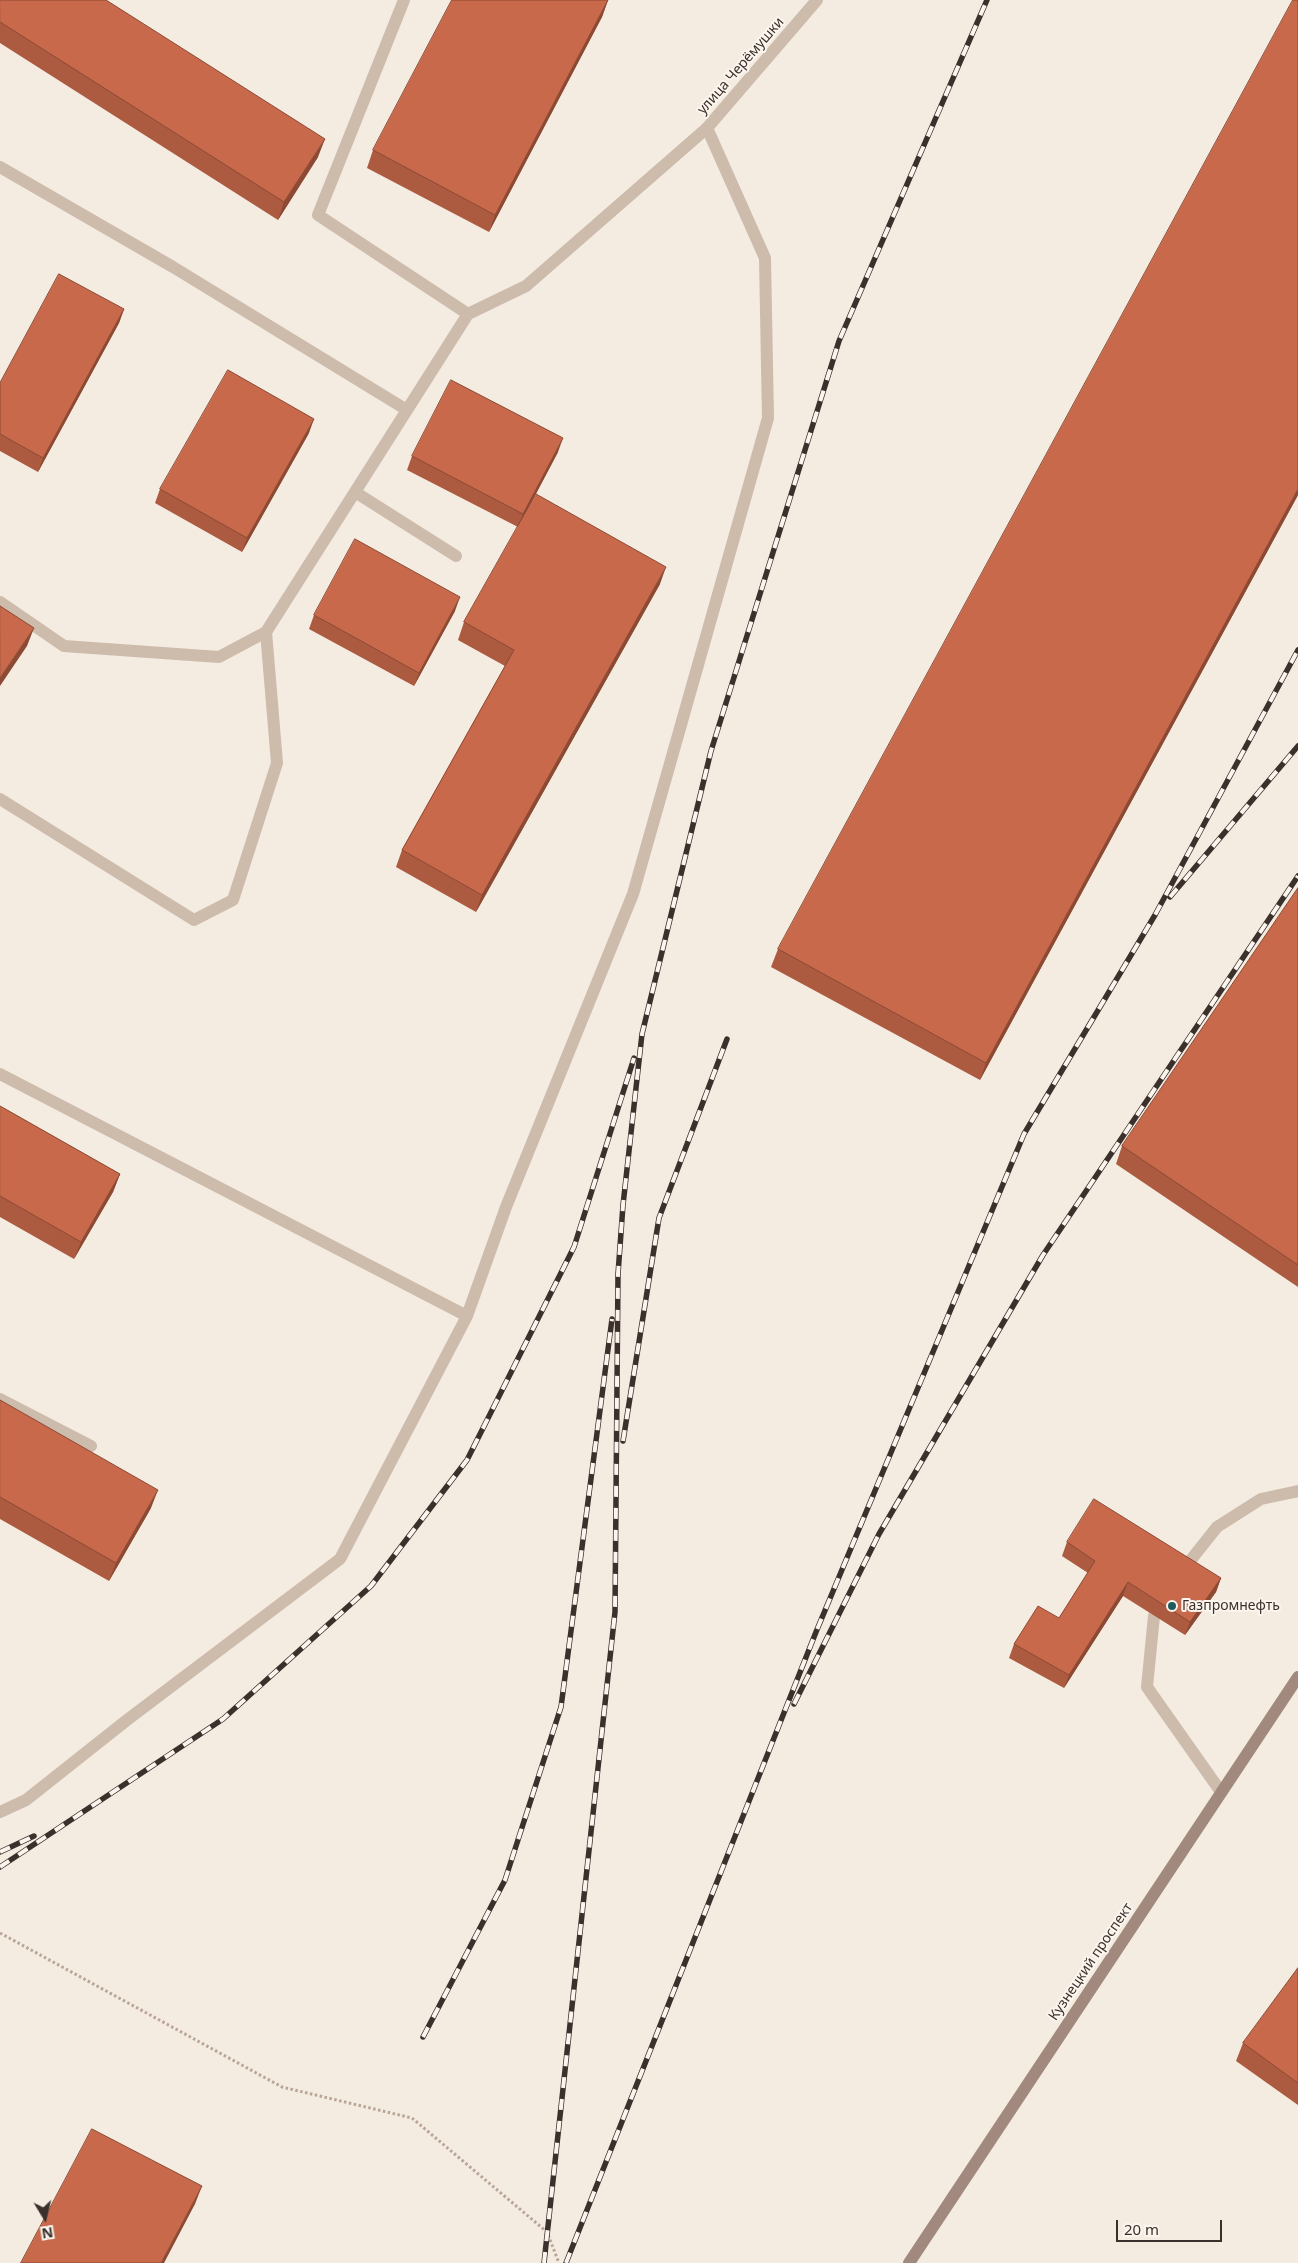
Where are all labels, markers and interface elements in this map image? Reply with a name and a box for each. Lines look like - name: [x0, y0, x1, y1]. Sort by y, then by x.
- street label: улица Черёмушки: [694, 14, 788, 118]
- place label: Газпромнефть: [1182, 1598, 1280, 1614]
- marker: Газпромнефть: [1166, 1600, 1178, 1612]
- street label: Кузнецкий проспект: [1045, 1900, 1137, 2024]
- north arrow: [20, 2193, 70, 2243]
- scale bar: [1118, 2210, 1224, 2242]
- text: 20 m: [1124, 2219, 1159, 2239]
- text: N: [40, 2223, 55, 2244]

